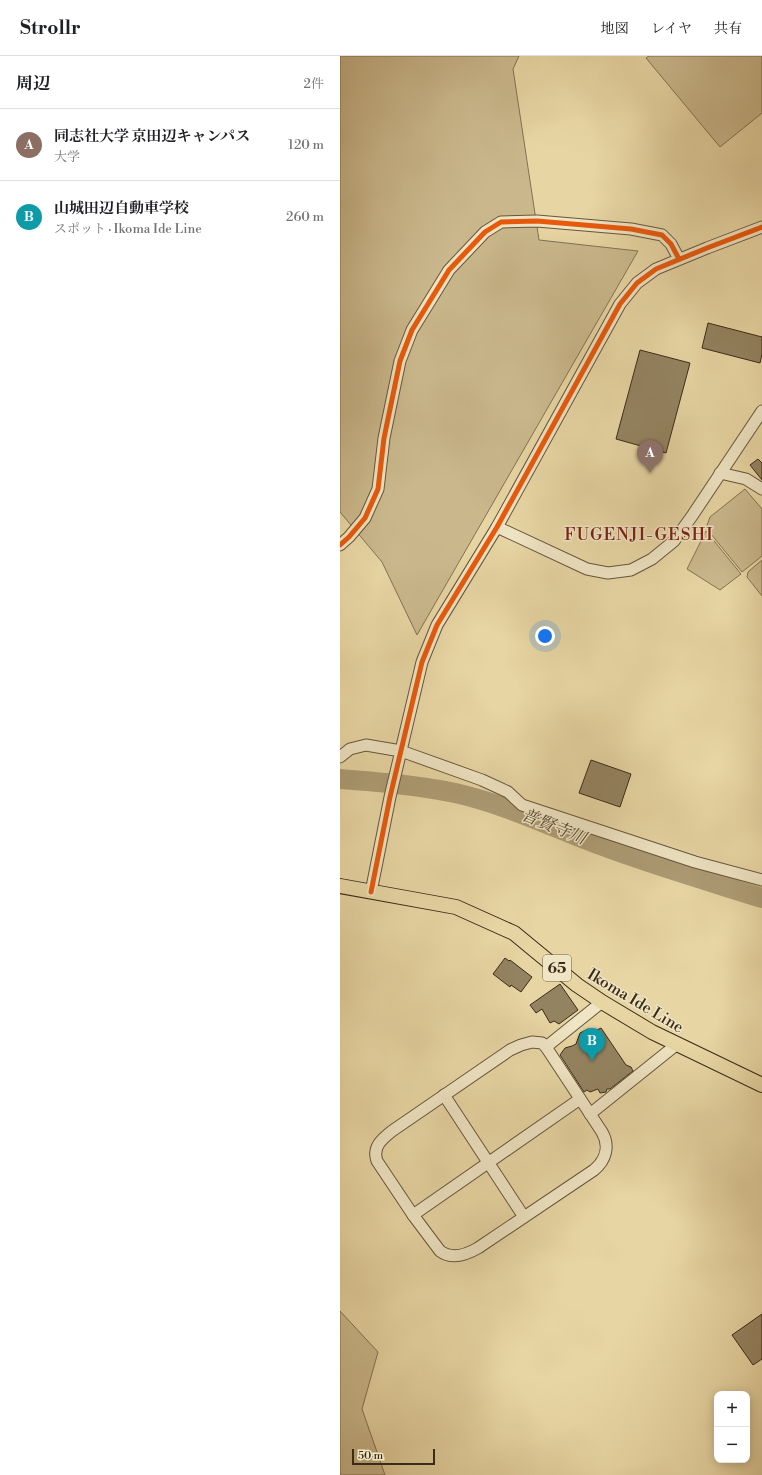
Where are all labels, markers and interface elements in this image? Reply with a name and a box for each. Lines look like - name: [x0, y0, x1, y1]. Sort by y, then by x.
- text: Strollr: [20, 16, 81, 40]
- text: 地図: [601, 20, 629, 38]
- text: レイヤ: [651, 20, 692, 38]
- text: 共有: [714, 20, 742, 38]
- text: 周辺: [16, 73, 50, 95]
- text: 2件: [304, 76, 324, 92]
- text: 同志社大学 京田辺キャンパス: [54, 127, 250, 146]
- text: A: [24, 137, 34, 153]
- text: 120 m: [288, 137, 324, 153]
- text: 大学: [54, 149, 80, 165]
- text: 山城田辺自動車学校: [54, 199, 189, 218]
- text: B: [24, 209, 34, 225]
- text: 260 m: [286, 209, 324, 225]
- text: スポット · Ikoma Ide Line: [54, 221, 202, 237]
- pin: A: [637, 440, 663, 473]
- district label: FUGENJI-GESHI: [564, 524, 714, 546]
- your location: [535, 626, 555, 646]
- water label: 普賢寺川: [518, 804, 591, 851]
- road number: 65: [543, 955, 571, 981]
- street label: Ikoma Ide Line: [584, 964, 687, 1037]
- pin: B: [579, 1028, 605, 1061]
- map controls: [714, 1391, 750, 1463]
- button: +: [714, 1391, 750, 1427]
- button: −: [714, 1427, 750, 1463]
- scale bar: [352, 1447, 435, 1466]
- text: 50 m: [358, 1449, 383, 1463]

